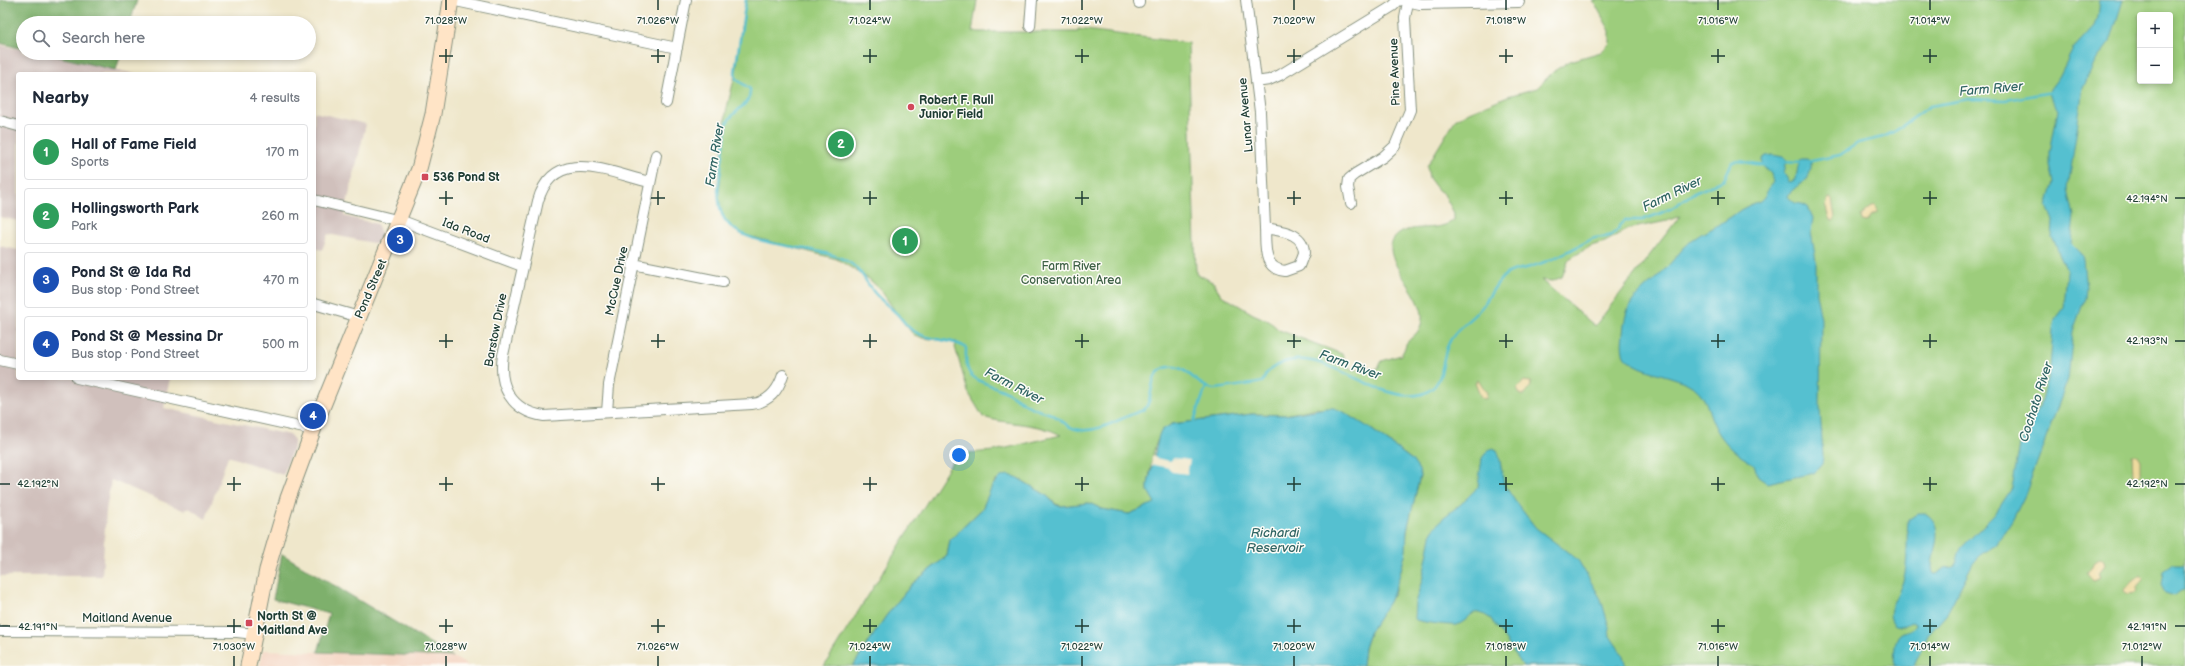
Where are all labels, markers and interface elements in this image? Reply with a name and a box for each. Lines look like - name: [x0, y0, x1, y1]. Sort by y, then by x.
- map controls: [2137, 12, 2173, 84]
- button: +: [2137, 12, 2173, 48]
- text: 71.028°W: [425, 15, 467, 27]
- text: 71.026°W: [637, 15, 679, 27]
- text: 71.024°W: [849, 15, 891, 27]
- text: 71.022°W: [1061, 15, 1103, 27]
- text: 71.020°W: [1273, 15, 1315, 27]
- text: 71.018°W: [1486, 15, 1526, 27]
- text: 71.016°W: [1698, 15, 1738, 27]
- text: 71.014°W: [1910, 15, 1950, 27]
- search box: [16, 16, 316, 60]
- icon: search: [30, 27, 52, 49]
- text: Search here: [62, 29, 145, 48]
- street label: Pine Avenue: [1386, 38, 1404, 106]
- button: −: [2137, 48, 2173, 84]
- street label: Lunar Avenue: [1235, 77, 1257, 153]
- water label: Farm River: [1958, 78, 2025, 100]
- text: Nearby: [32, 88, 89, 108]
- text: 4 results: [250, 90, 300, 106]
- place label: Robert F. Rull Junior Field: [919, 93, 994, 122]
- marker: Robert F. Rull Junior Field: [906, 102, 916, 112]
- water label: Farm River: [702, 121, 728, 188]
- pin: 2: [828, 129, 854, 159]
- text: Hall of Fame Field: [71, 135, 196, 154]
- text: 1: [43, 144, 49, 160]
- text: 170 m: [266, 144, 299, 160]
- text: Sports: [71, 154, 109, 170]
- place label: 536 Pond St: [433, 170, 500, 185]
- marker: 536 Pond St: [420, 172, 430, 182]
- water label: Farm River: [1640, 172, 1705, 215]
- text: 42.194°N: [2126, 193, 2168, 205]
- text: Hollingsworth Park: [71, 199, 199, 218]
- text: 2: [42, 208, 50, 224]
- text: 260 m: [261, 208, 299, 224]
- street label: Ida Road: [440, 215, 492, 247]
- text: Park: [71, 218, 97, 234]
- pin: 3: [387, 225, 413, 255]
- pin: 1: [892, 226, 918, 256]
- street label: McCue Drive: [602, 245, 632, 317]
- street label: Pond Street: [352, 257, 390, 321]
- park label: Farm River Conservation Area: [1021, 259, 1121, 288]
- text: Pond St @ Ida Rd: [71, 263, 191, 282]
- text: 3: [42, 272, 50, 288]
- text: 470 m: [263, 272, 299, 288]
- text: Bus stop · Pond Street: [71, 282, 199, 298]
- street label: Barstow Drive: [481, 292, 511, 368]
- text: Pond St @ Messina Dr: [71, 327, 223, 346]
- text: 42.193°N: [2126, 335, 2168, 347]
- text: 4: [42, 336, 50, 352]
- text: 500 m: [262, 336, 299, 352]
- text: Bus stop · Pond Street: [71, 346, 199, 362]
- water label: Farm River: [1317, 347, 1384, 384]
- water label: Cochato River: [2016, 359, 2057, 444]
- water label: Farm River: [982, 364, 1047, 408]
- pin: 4: [300, 401, 326, 431]
- your location: [949, 445, 969, 465]
- text: 42.192°N: [17, 478, 59, 490]
- text: 42.192°N: [2126, 478, 2168, 490]
- water label: Richardi Reservoir: [1247, 525, 1305, 556]
- place label: North St @ Maitland Ave: [257, 609, 327, 638]
- street label: Maitland Avenue: [82, 611, 172, 626]
- marker: North St @ Maitland Ave: [244, 618, 254, 628]
- text: 42.191°N: [18, 621, 58, 633]
- text: 42.191°N: [2127, 621, 2167, 633]
- text: 71.030°W: [213, 641, 255, 653]
- text: 71.028°W: [425, 641, 467, 653]
- text: 71.026°W: [637, 641, 679, 653]
- text: 71.024°W: [849, 641, 891, 653]
- text: 71.022°W: [1061, 641, 1103, 653]
- text: 71.020°W: [1273, 641, 1315, 653]
- text: 71.018°W: [1486, 641, 1526, 653]
- text: 71.016°W: [1698, 641, 1738, 653]
- text: 71.014°W: [1910, 641, 1950, 653]
- text: 71.012°W: [2122, 641, 2162, 653]

